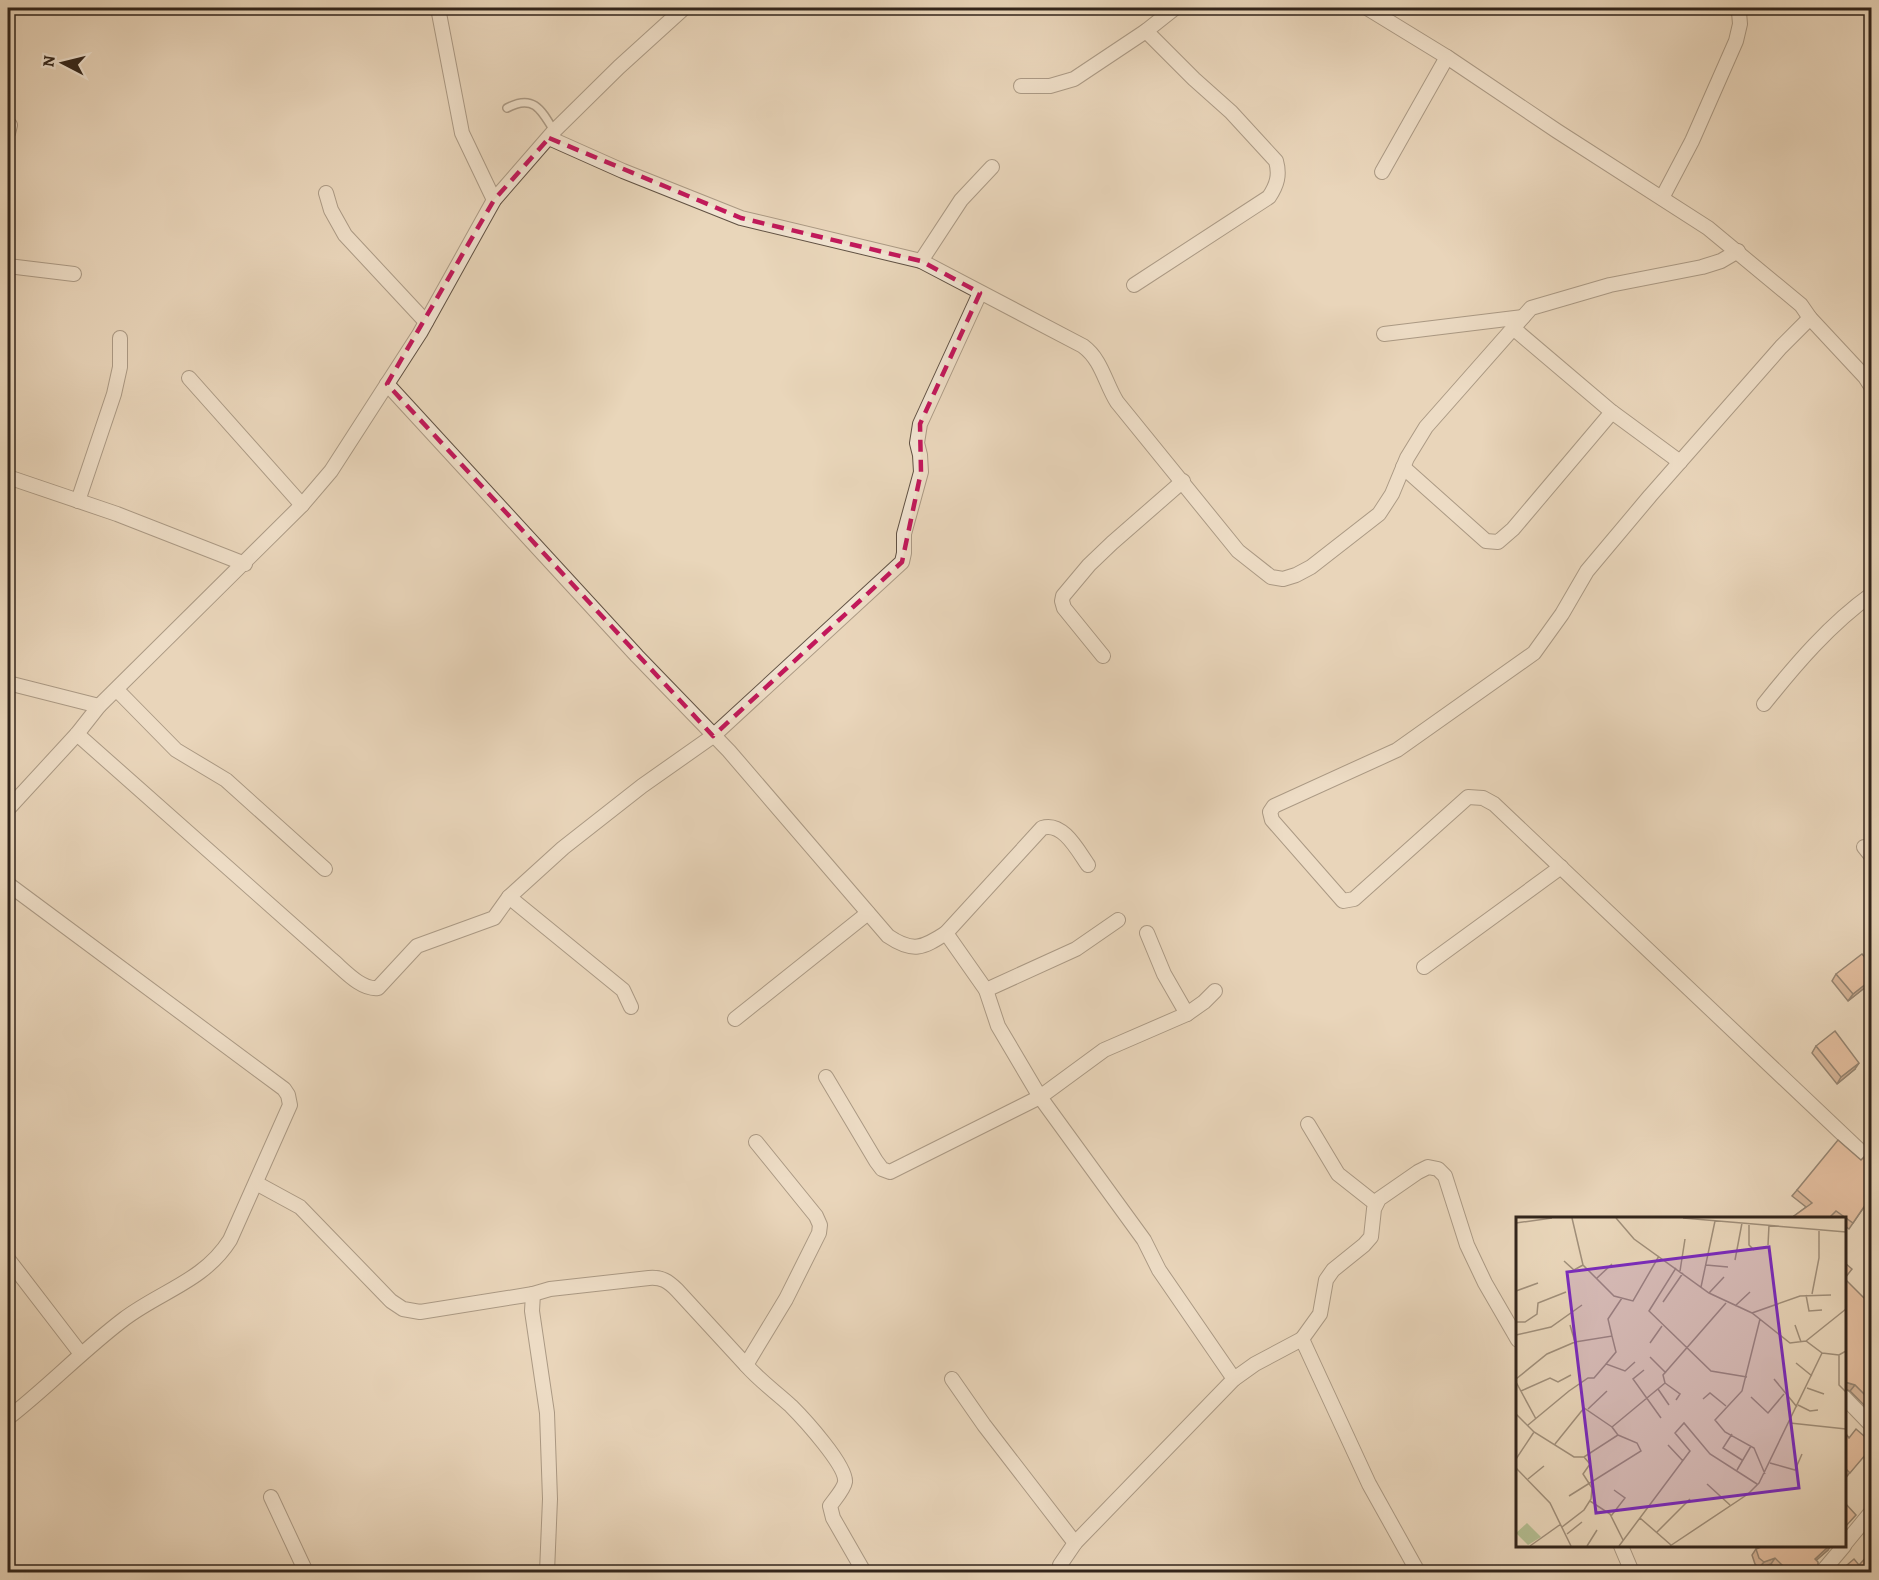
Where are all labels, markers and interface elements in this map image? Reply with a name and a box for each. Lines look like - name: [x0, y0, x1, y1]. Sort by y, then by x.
- north arrow: [33, 33, 93, 93]
- text: N: [37, 54, 61, 68]
- inset map: [1516, 1217, 1846, 1547]

